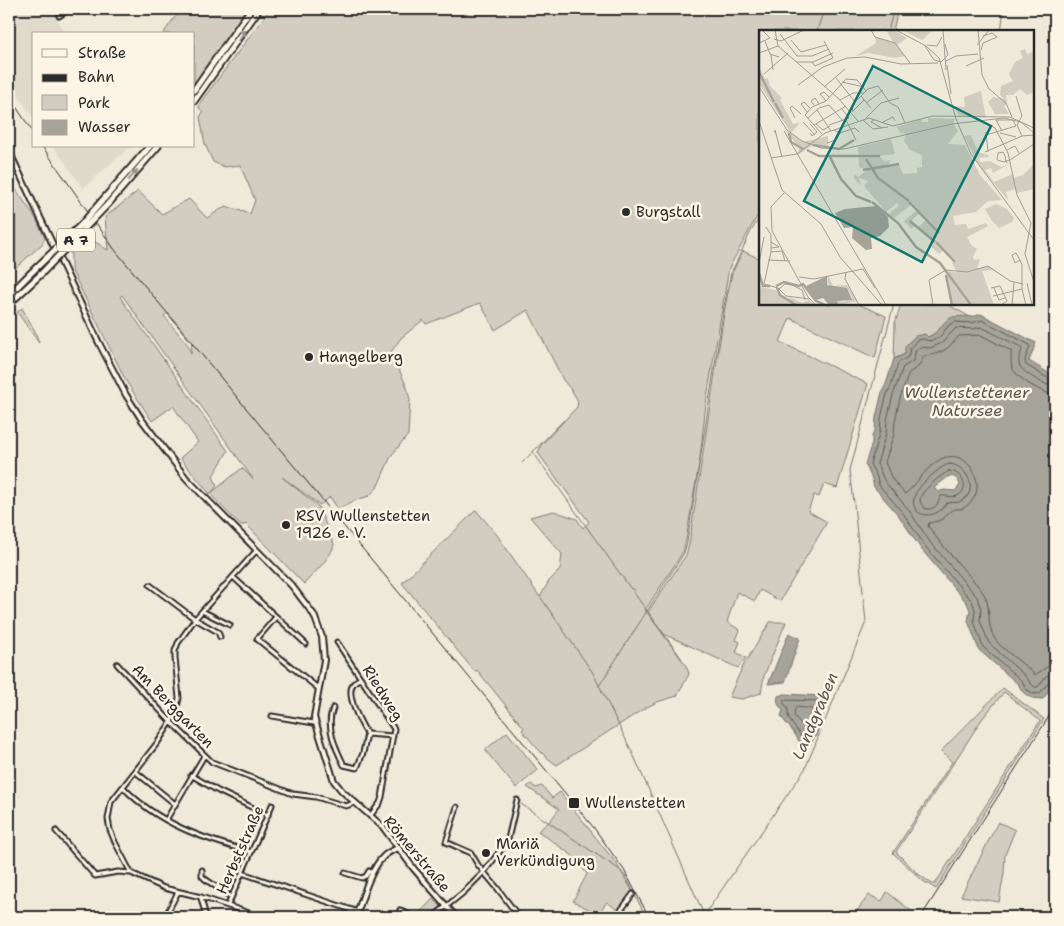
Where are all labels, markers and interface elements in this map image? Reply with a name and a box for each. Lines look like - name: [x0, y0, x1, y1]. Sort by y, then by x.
- one-way arrow: [237, 28, 246, 41]
- inset map: [759, 30, 1034, 305]
- legend: [32, 32, 195, 148]
- text: Straße: [78, 43, 126, 63]
- text: Bahn: [78, 67, 114, 87]
- text: Park: [78, 93, 110, 113]
- text: Wasser: [78, 117, 131, 137]
- one-way arrow: [128, 169, 139, 182]
- place label: Burgstall: [636, 202, 701, 222]
- marker: Burgstall: [620, 206, 632, 218]
- road number: A 7: [57, 228, 95, 252]
- place label: Hangelberg: [319, 347, 403, 367]
- marker: Hangelberg: [303, 351, 315, 363]
- water label: Wullenstettener Natursee: [904, 382, 1030, 421]
- place label: RSV Wullenstetten 1926 e. V.: [296, 506, 430, 543]
- marker: RSV Wullenstetten 1926 e. V.: [280, 519, 292, 531]
- street label: Am Berggarten: [128, 660, 218, 752]
- street label: Riedweg: [358, 661, 408, 725]
- water label: Landgraben: [787, 669, 843, 763]
- place label: Wullenstetten: [585, 793, 686, 813]
- marker: Wullenstetten: [567, 796, 581, 810]
- street label: Herbststraße: [211, 802, 269, 898]
- street label: Römerstraße: [379, 812, 455, 896]
- place label: Mariä Verkündigung: [496, 834, 595, 871]
- marker: Mariä Verkündigung: [480, 847, 492, 859]

